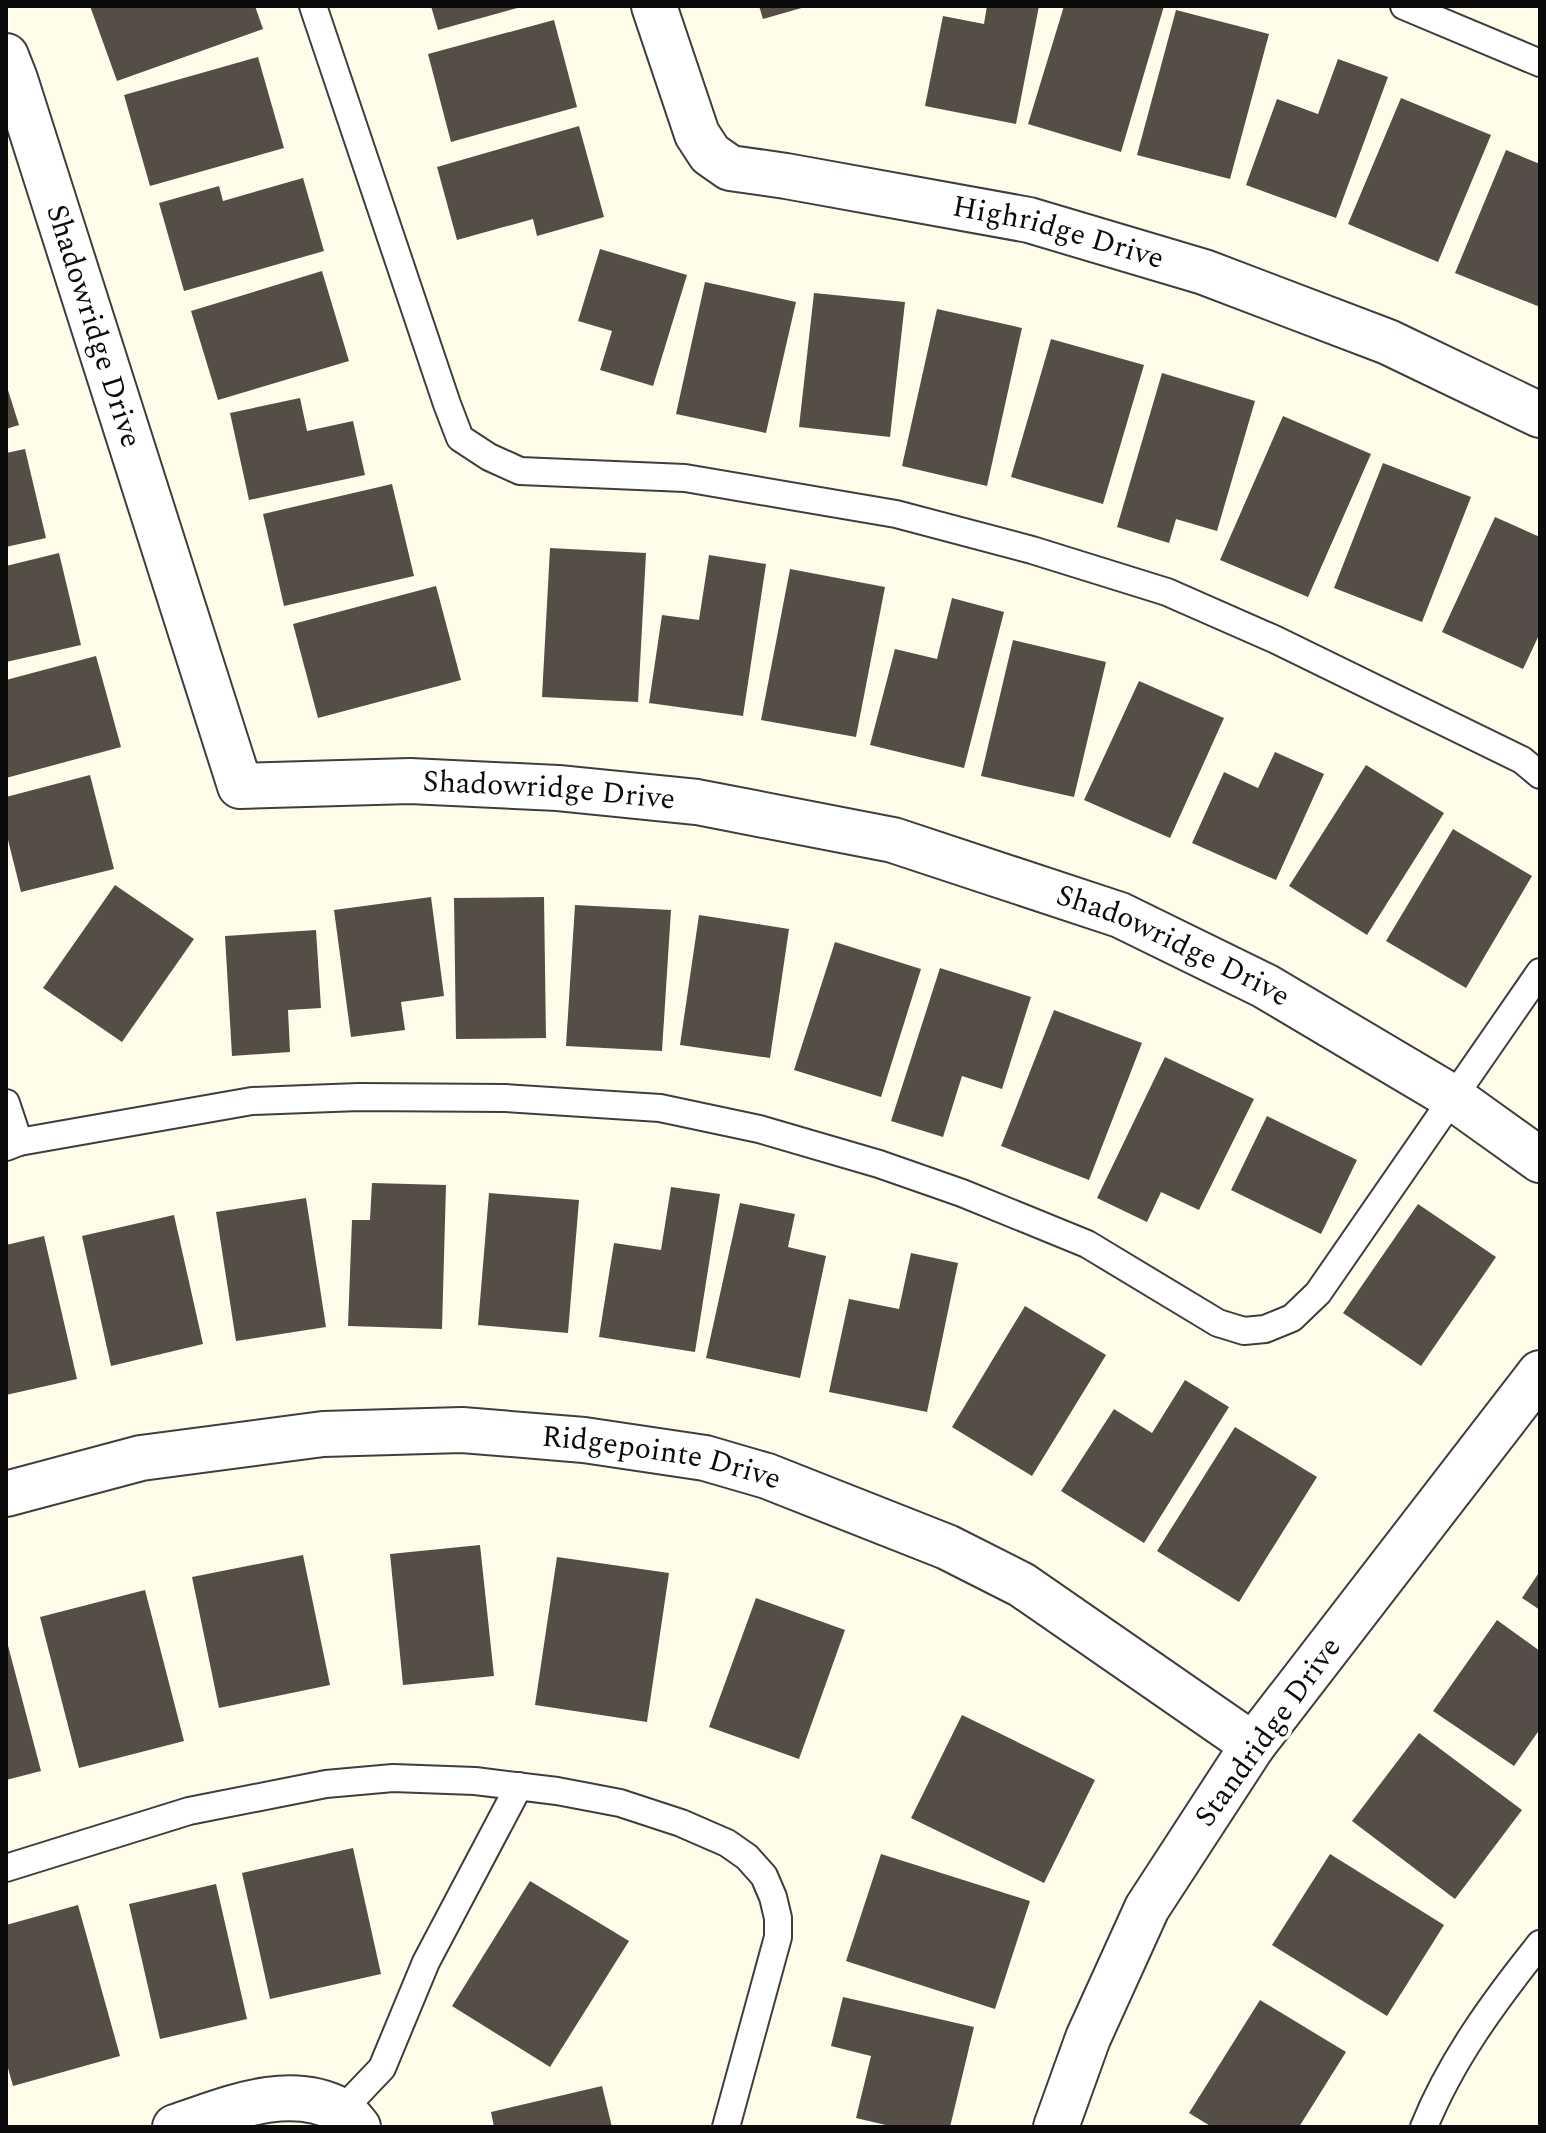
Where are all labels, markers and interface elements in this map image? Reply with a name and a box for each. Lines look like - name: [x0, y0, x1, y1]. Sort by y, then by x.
- street label: Highridge Drive: [949, 184, 1169, 282]
- street label: Shadowridge Drive: [33, 198, 154, 454]
- street label: Shadowridge Drive: [422, 759, 677, 823]
- street label: Shadowridge Drive: [1050, 872, 1299, 1019]
- street label: Ridgepointe Drive: [540, 1414, 788, 1502]
- street label: Standridge Drive: [1183, 1627, 1353, 1837]

